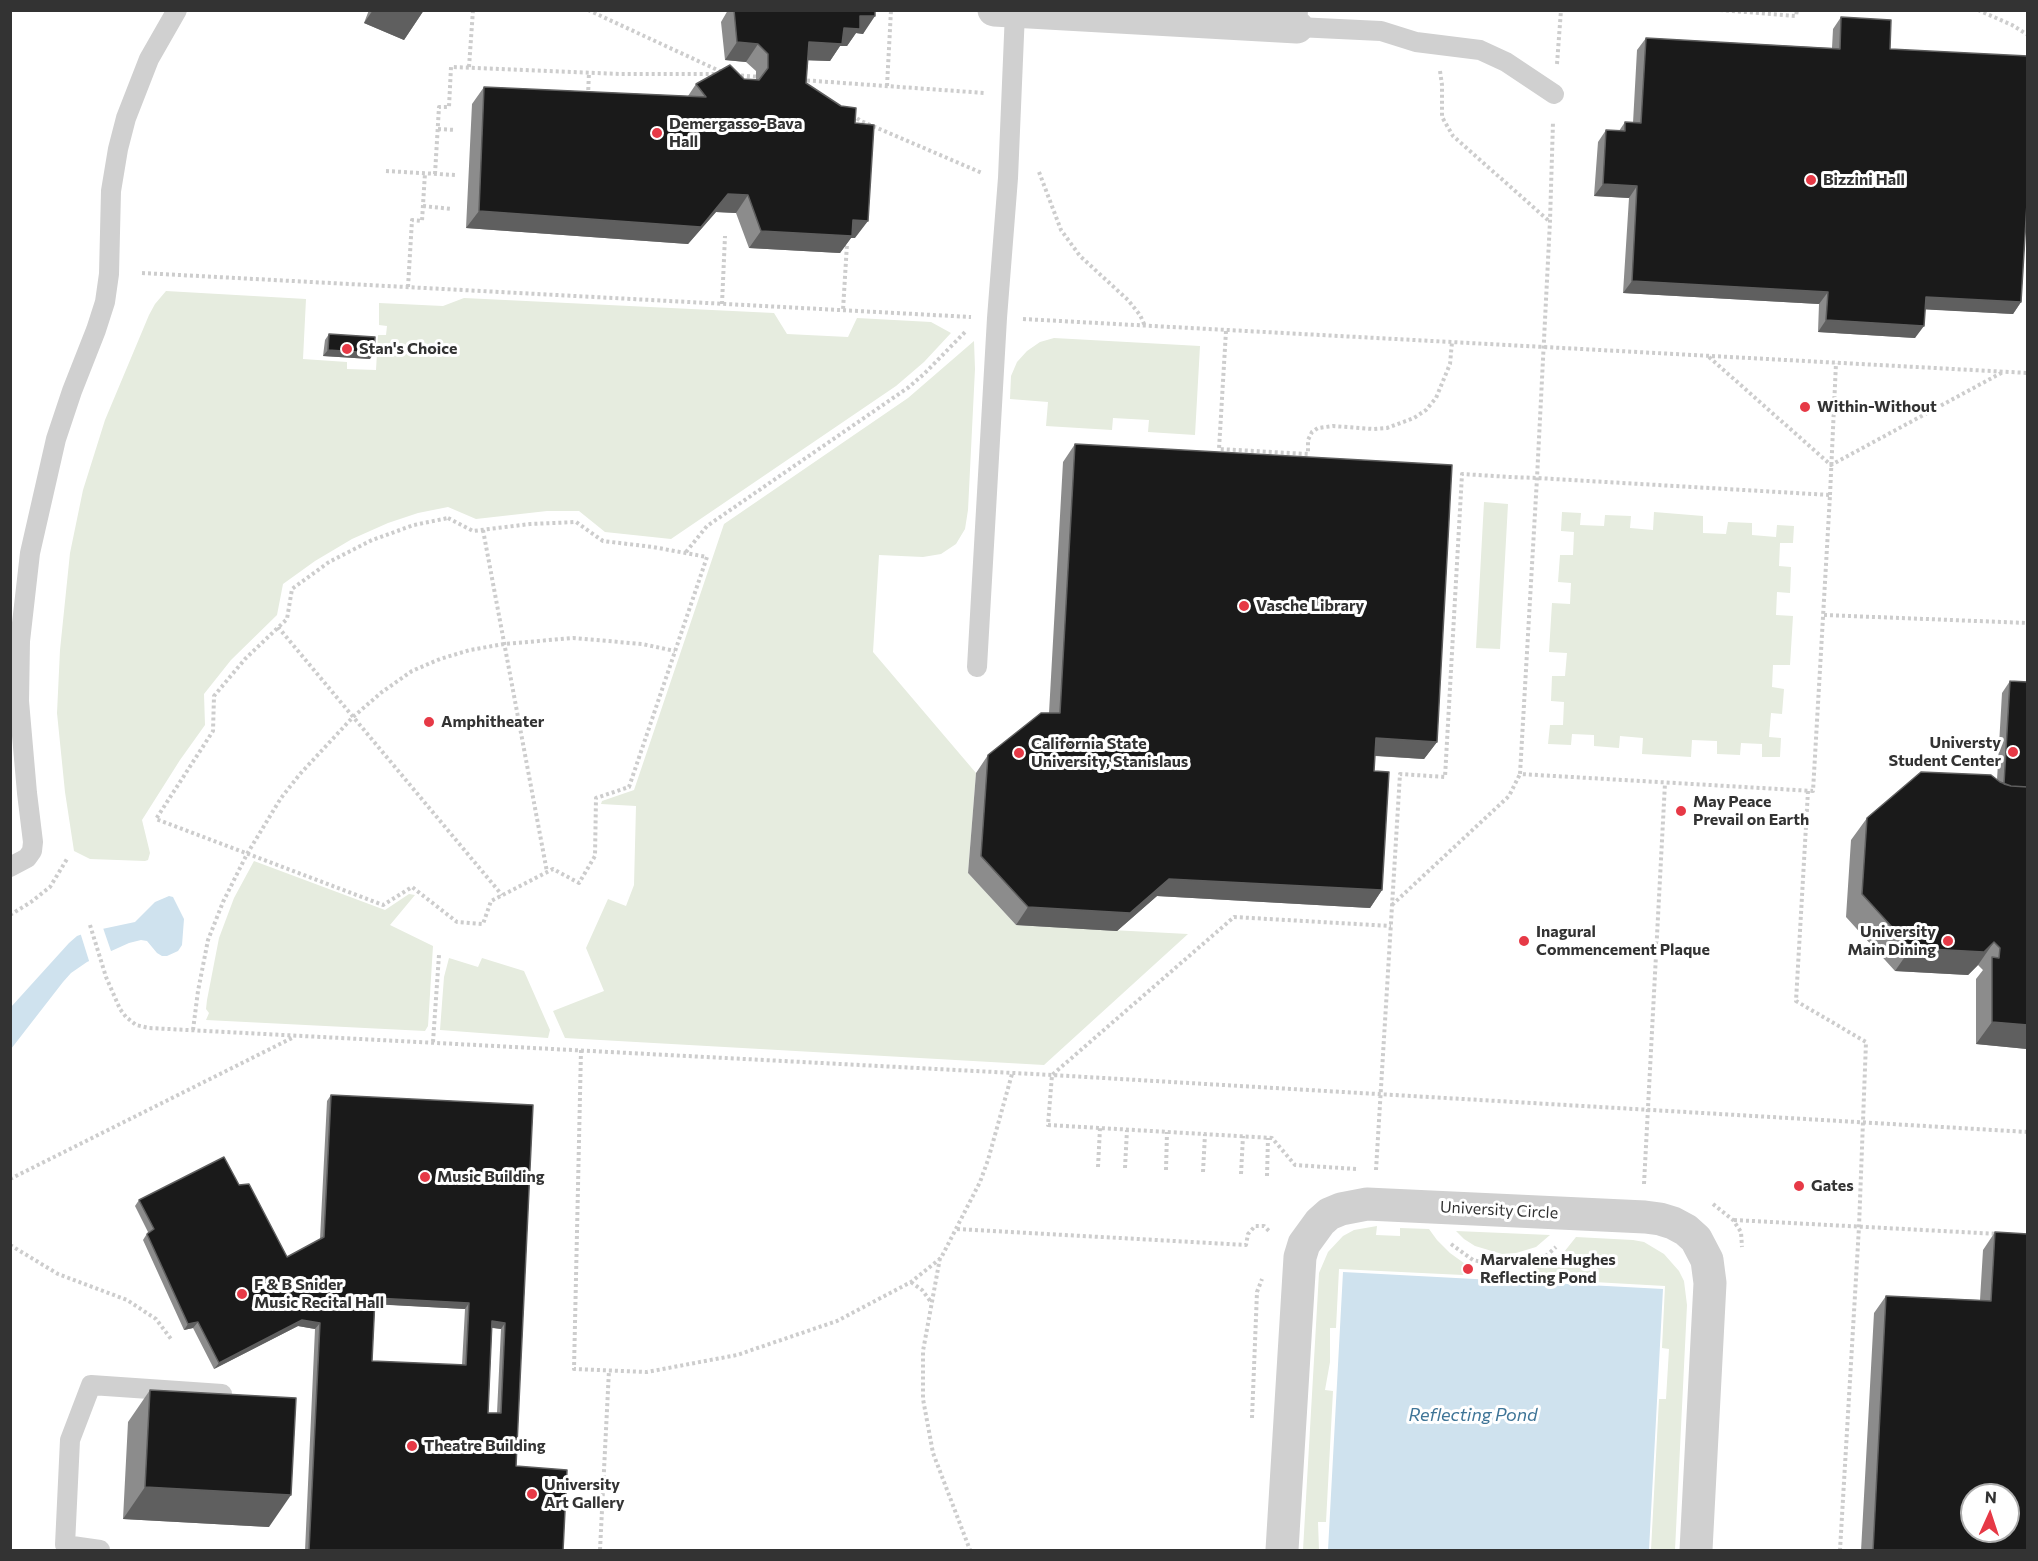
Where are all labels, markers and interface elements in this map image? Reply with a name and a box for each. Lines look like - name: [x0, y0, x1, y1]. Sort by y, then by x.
- place label: Demergasso-Bava Hall: [669, 114, 802, 152]
- marker: Demergasso-Bava Hall: [650, 126, 664, 140]
- place label: Bizzini Hall: [1823, 170, 1905, 190]
- marker: Bizzini Hall: [1804, 173, 1818, 187]
- place label: Stan's Choice: [359, 339, 457, 359]
- marker: Stan's Choice: [340, 342, 354, 356]
- place label: Within-Without: [1817, 397, 1937, 417]
- marker: Within-Without: [1798, 400, 1812, 414]
- place label: Vasche Library: [1256, 596, 1364, 616]
- marker: Vasche Library: [1237, 599, 1251, 613]
- place label: Amphitheater: [441, 712, 544, 732]
- marker: Amphitheater: [422, 715, 436, 729]
- place label: Universty Student Center: [1888, 733, 2001, 771]
- place label: California State University, Stanislaus: [1031, 734, 1188, 772]
- marker: Universty Student Center: [2006, 745, 2020, 759]
- marker: California State University, Stanislaus: [1012, 746, 1026, 760]
- place label: May Peace Prevail on Earth: [1693, 792, 1809, 830]
- marker: May Peace Prevail on Earth: [1674, 804, 1688, 818]
- place label: Inagural Commencement Plaque: [1536, 922, 1710, 960]
- place label: University Main Dining: [1848, 922, 1936, 960]
- marker: Inagural Commencement Plaque: [1517, 934, 1531, 948]
- marker: University Main Dining: [1941, 934, 1955, 948]
- place label: Music Building: [437, 1167, 545, 1187]
- marker: Music Building: [418, 1170, 432, 1184]
- place label: Gates: [1811, 1176, 1854, 1196]
- marker: Gates: [1792, 1179, 1806, 1193]
- street label: University Circle: [1439, 1197, 1559, 1223]
- place label: Marvalene Hughes Reflecting Pond: [1480, 1250, 1616, 1288]
- marker: Marvalene Hughes Reflecting Pond: [1461, 1262, 1475, 1276]
- place label: F & B Snider Music Recital Hall: [254, 1275, 384, 1313]
- marker: F & B Snider Music Recital Hall: [235, 1287, 249, 1301]
- water label: Reflecting Pond: [1409, 1404, 1537, 1426]
- place label: Theatre Building: [424, 1436, 545, 1456]
- marker: Theatre Building: [405, 1439, 419, 1453]
- place label: University Art Gallery: [544, 1475, 625, 1513]
- north arrow: [1960, 1483, 2020, 1543]
- marker: University Art Gallery: [525, 1487, 539, 1501]
- text: N: [1984, 1487, 1997, 1506]

